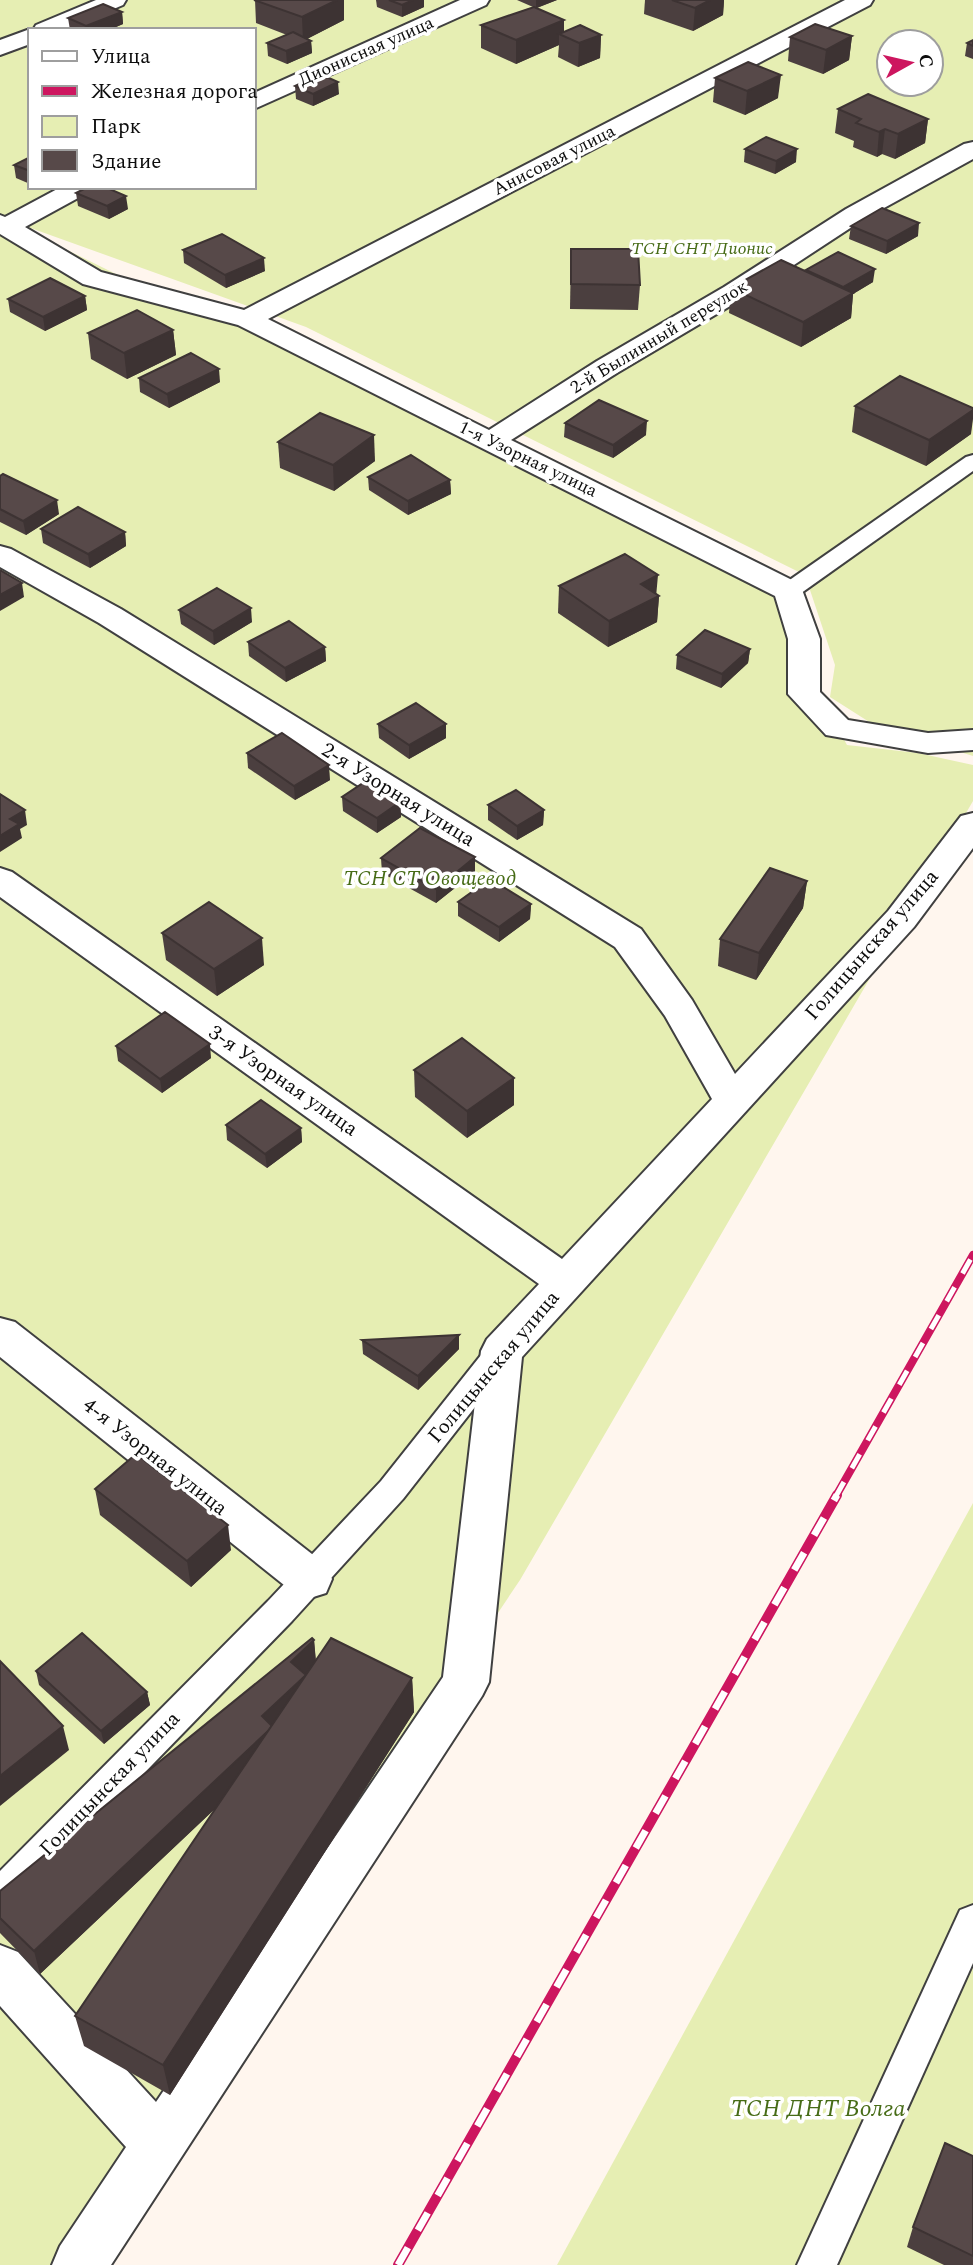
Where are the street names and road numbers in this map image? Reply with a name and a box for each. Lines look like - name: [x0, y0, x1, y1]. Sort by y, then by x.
- street label: Дионисная улица: [294, 9, 438, 93]
- street label: Анисовая улица: [488, 117, 620, 203]
- street label: 2-й Былинный переулок: [565, 273, 753, 401]
- street label: 1-я Узорная улица: [454, 414, 602, 504]
- street label: 2-я Узорная улица: [315, 735, 482, 856]
- street label: Голицынская улица: [797, 862, 947, 1028]
- street label: 3-я Узорная улица: [202, 1017, 365, 1145]
- street label: Голицынская улица: [420, 1283, 568, 1451]
- street label: 4-я Узорная улица: [76, 1390, 235, 1524]
- street label: Голицынская улица: [32, 1703, 189, 1864]

